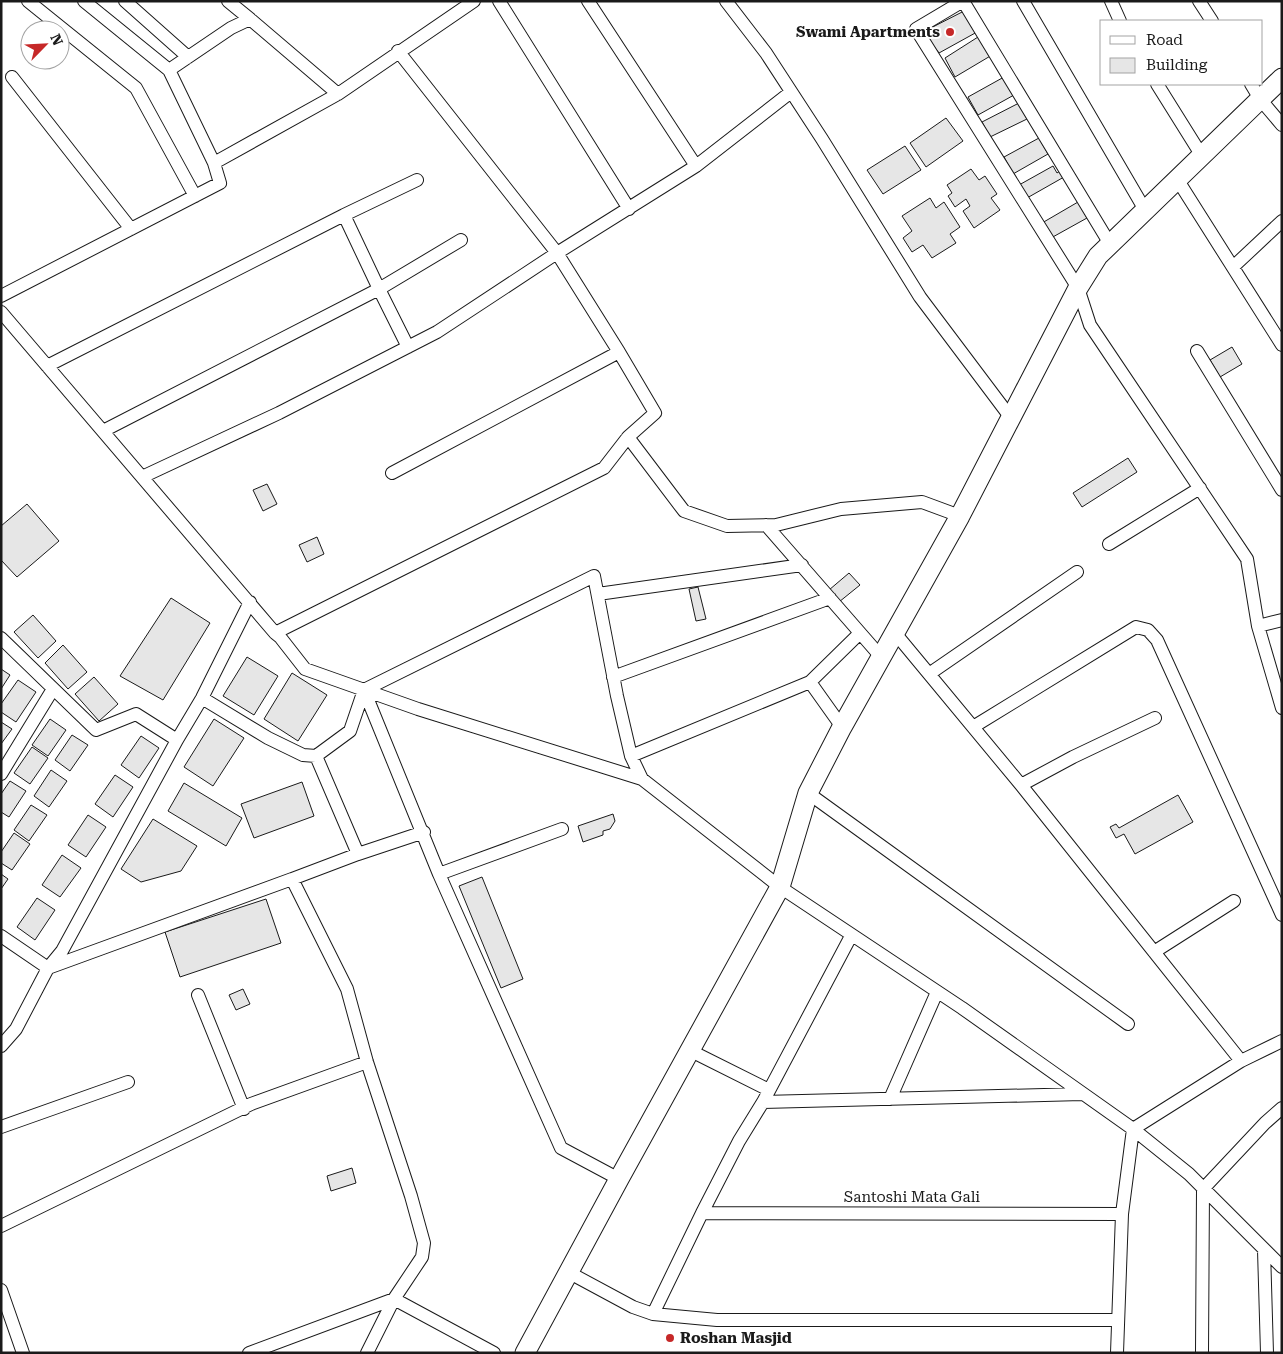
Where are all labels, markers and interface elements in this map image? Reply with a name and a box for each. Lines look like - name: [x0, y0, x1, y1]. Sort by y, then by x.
- north arrow: [20, 20, 70, 70]
- legend: [1100, 20, 1263, 85]
- place label: Swami Apartments: [796, 23, 940, 41]
- marker: Swami Apartments: [944, 26, 956, 38]
- text: Road: [1146, 31, 1183, 49]
- text: N: [47, 32, 66, 48]
- text: Building: [1146, 56, 1208, 74]
- street label: Santoshi Mata Gali: [844, 1188, 980, 1206]
- place label: Roshan Masjid: [680, 1329, 792, 1347]
- marker: Roshan Masjid: [664, 1332, 676, 1344]

